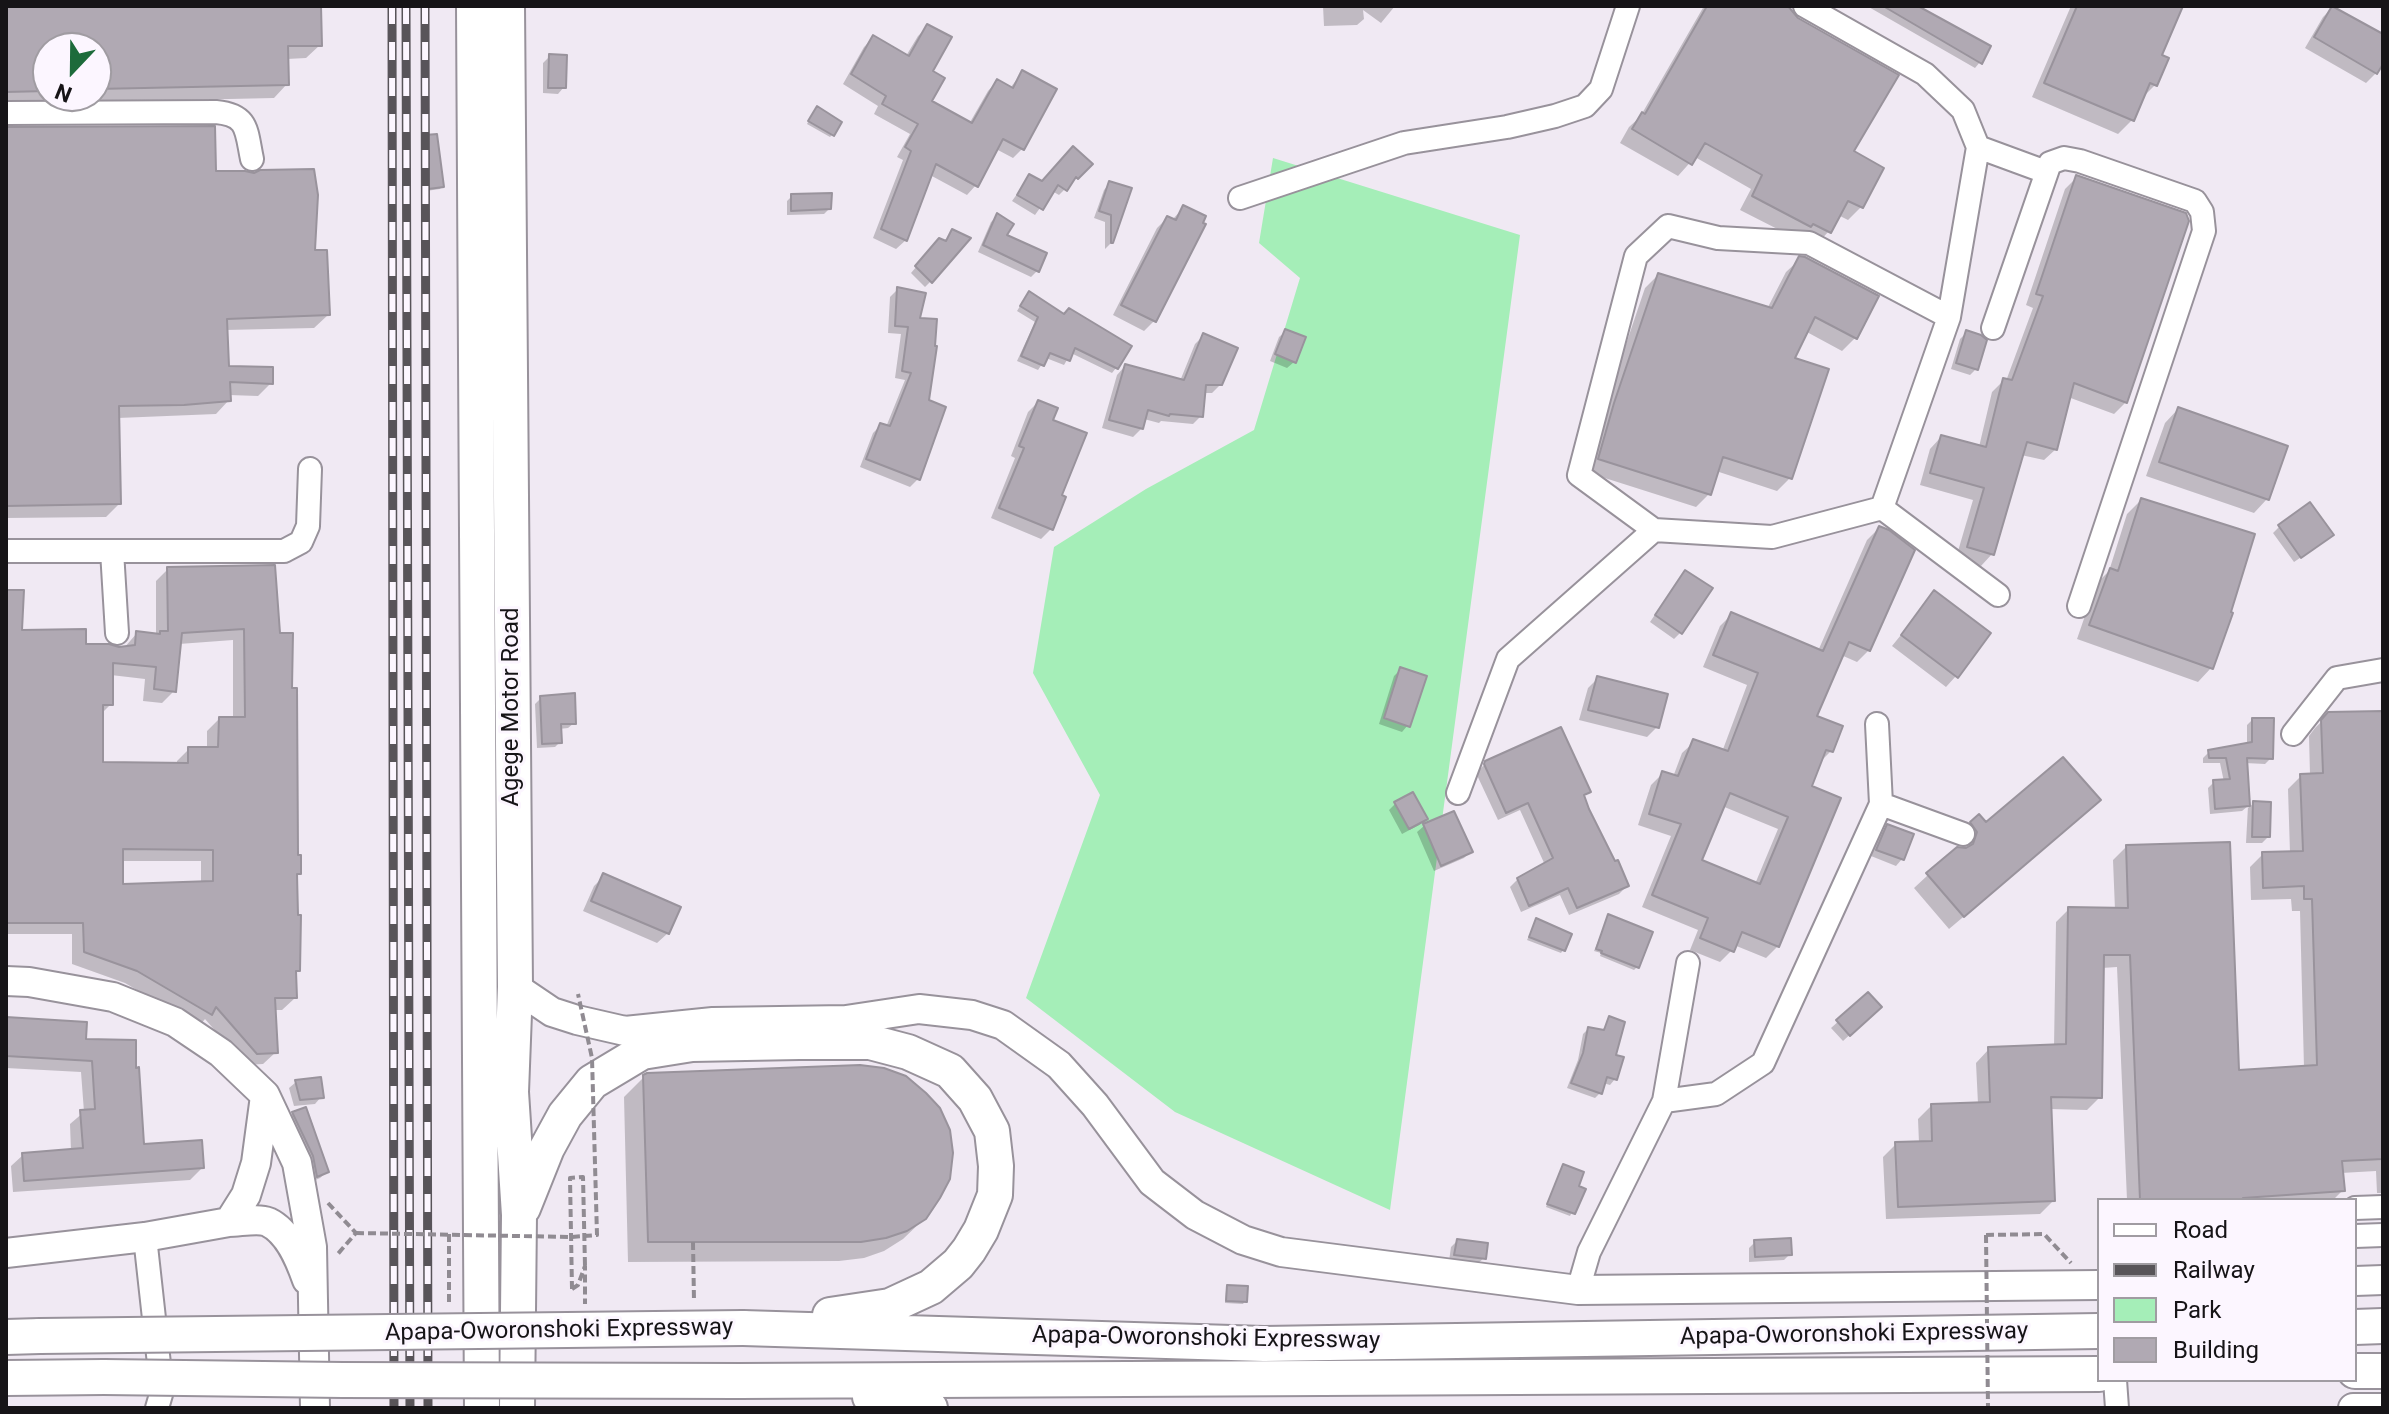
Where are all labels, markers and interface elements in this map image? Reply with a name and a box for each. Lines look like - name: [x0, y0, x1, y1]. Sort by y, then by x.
- north arrow: [32, 32, 112, 112]
- text: N: [52, 78, 75, 107]
- street label: Agege Motor Road: [498, 607, 526, 807]
- legend: [2097, 1198, 2357, 1382]
- text: Road: [2173, 1216, 2228, 1244]
- text: Railway: [2173, 1256, 2255, 1284]
- text: Park: [2173, 1296, 2221, 1324]
- street label: Apapa-Oworonshoki Expressway: [385, 1314, 733, 1348]
- street label: Apapa-Oworonshoki Expressway: [1680, 1318, 2028, 1352]
- street label: Apapa-Oworonshoki Expressway: [1032, 1322, 1380, 1356]
- text: Building: [2173, 1336, 2259, 1364]

